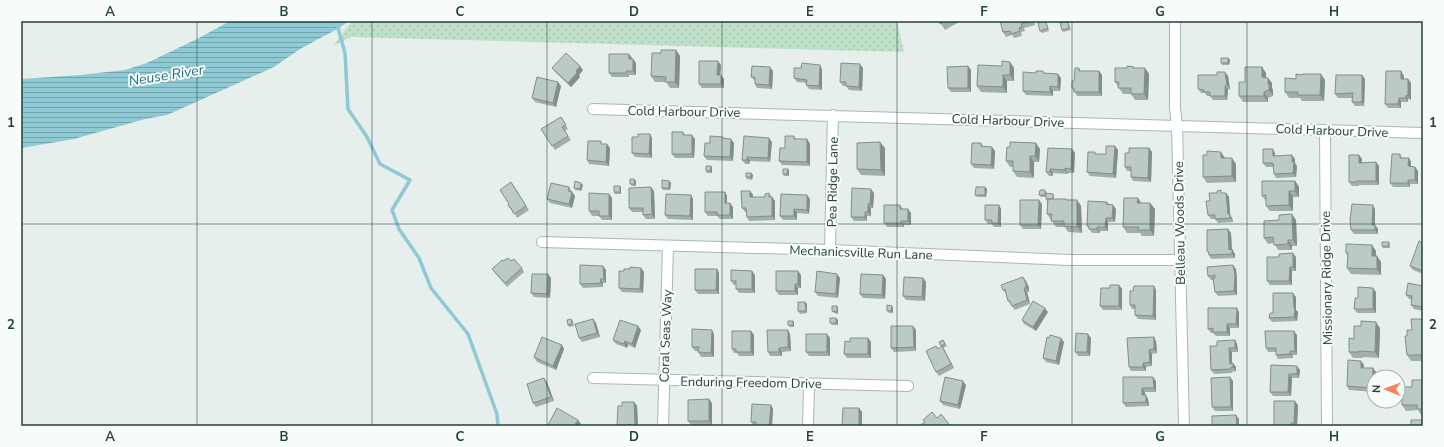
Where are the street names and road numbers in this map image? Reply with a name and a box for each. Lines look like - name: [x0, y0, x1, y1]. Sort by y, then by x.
- street label: Cold Harbour Drive: [628, 102, 741, 122]
- street label: Cold Harbour Drive: [951, 110, 1065, 132]
- street label: Cold Harbour Drive: [1275, 120, 1389, 142]
- street label: Pea Ridge Lane: [823, 137, 843, 227]
- street label: Belleau Woods Drive: [1170, 161, 1190, 285]
- street label: Missionary Ridge Drive: [1317, 211, 1337, 345]
- street label: Mechanicsville Run Lane: [789, 242, 933, 264]
- street label: Coral Seas Way: [655, 289, 677, 383]
- street label: Enduring Freedom Drive: [680, 373, 822, 393]

